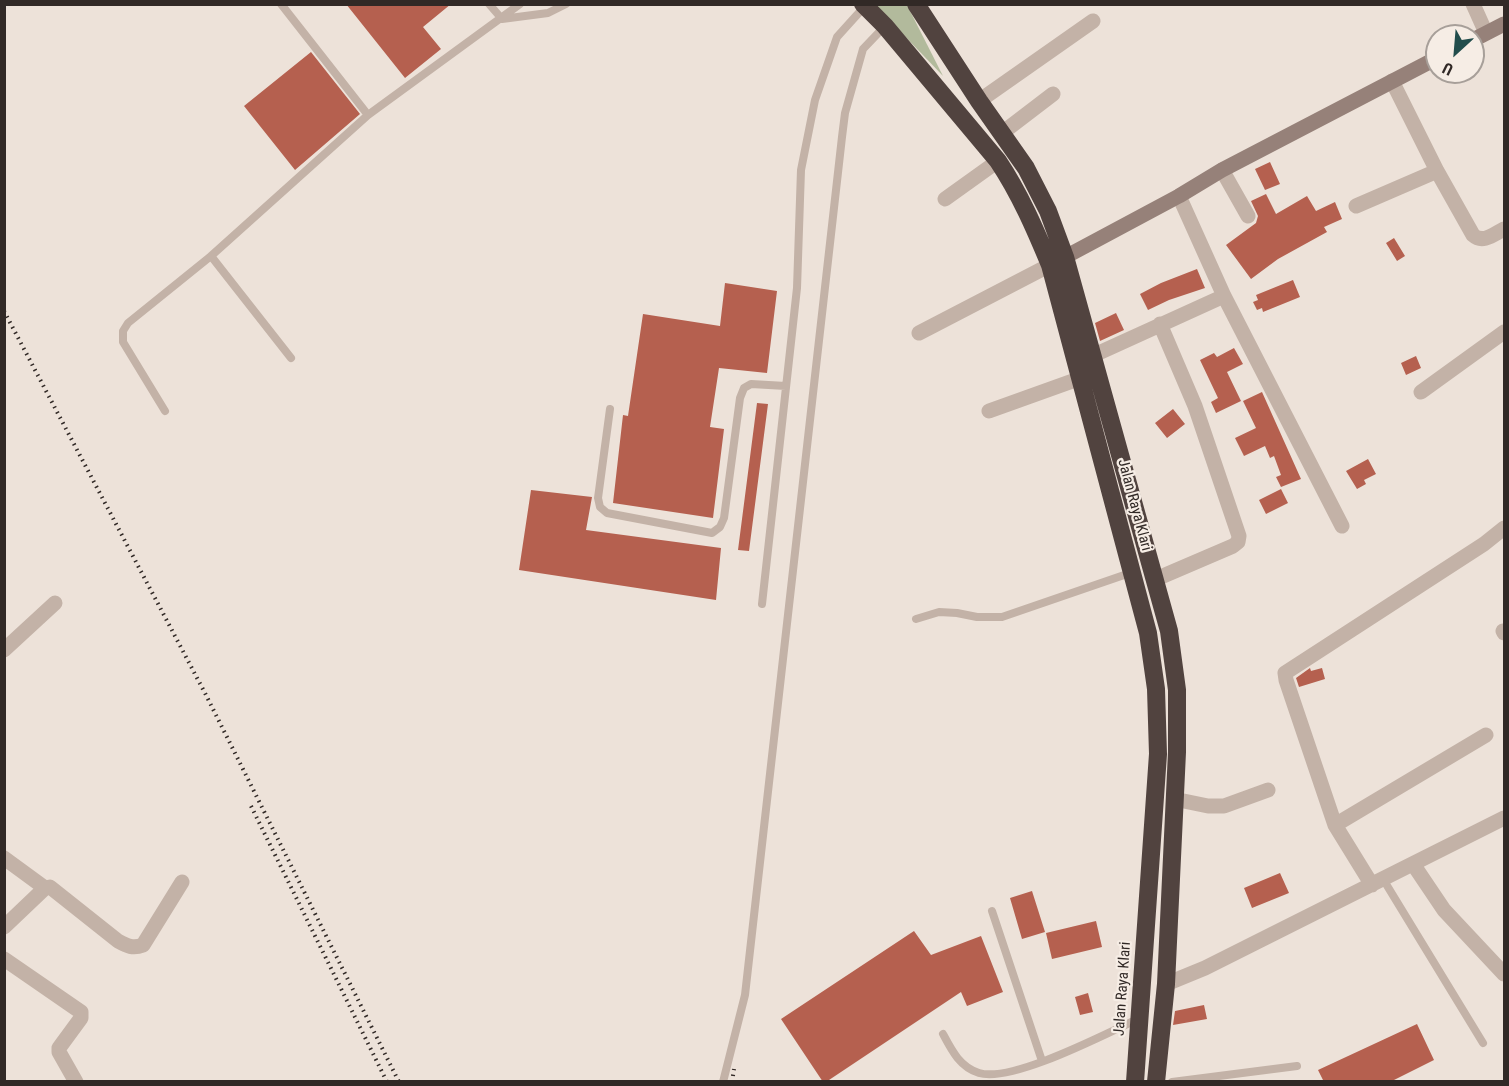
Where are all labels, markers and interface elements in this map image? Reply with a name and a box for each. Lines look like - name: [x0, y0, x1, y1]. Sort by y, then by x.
- north arrow: [1425, 24, 1485, 84]
- text: U: [1440, 58, 1456, 79]
- street label: Jalan Raya Klari: [1113, 457, 1155, 553]
- street label: Jalan Raya Klari: [1111, 941, 1135, 1037]

